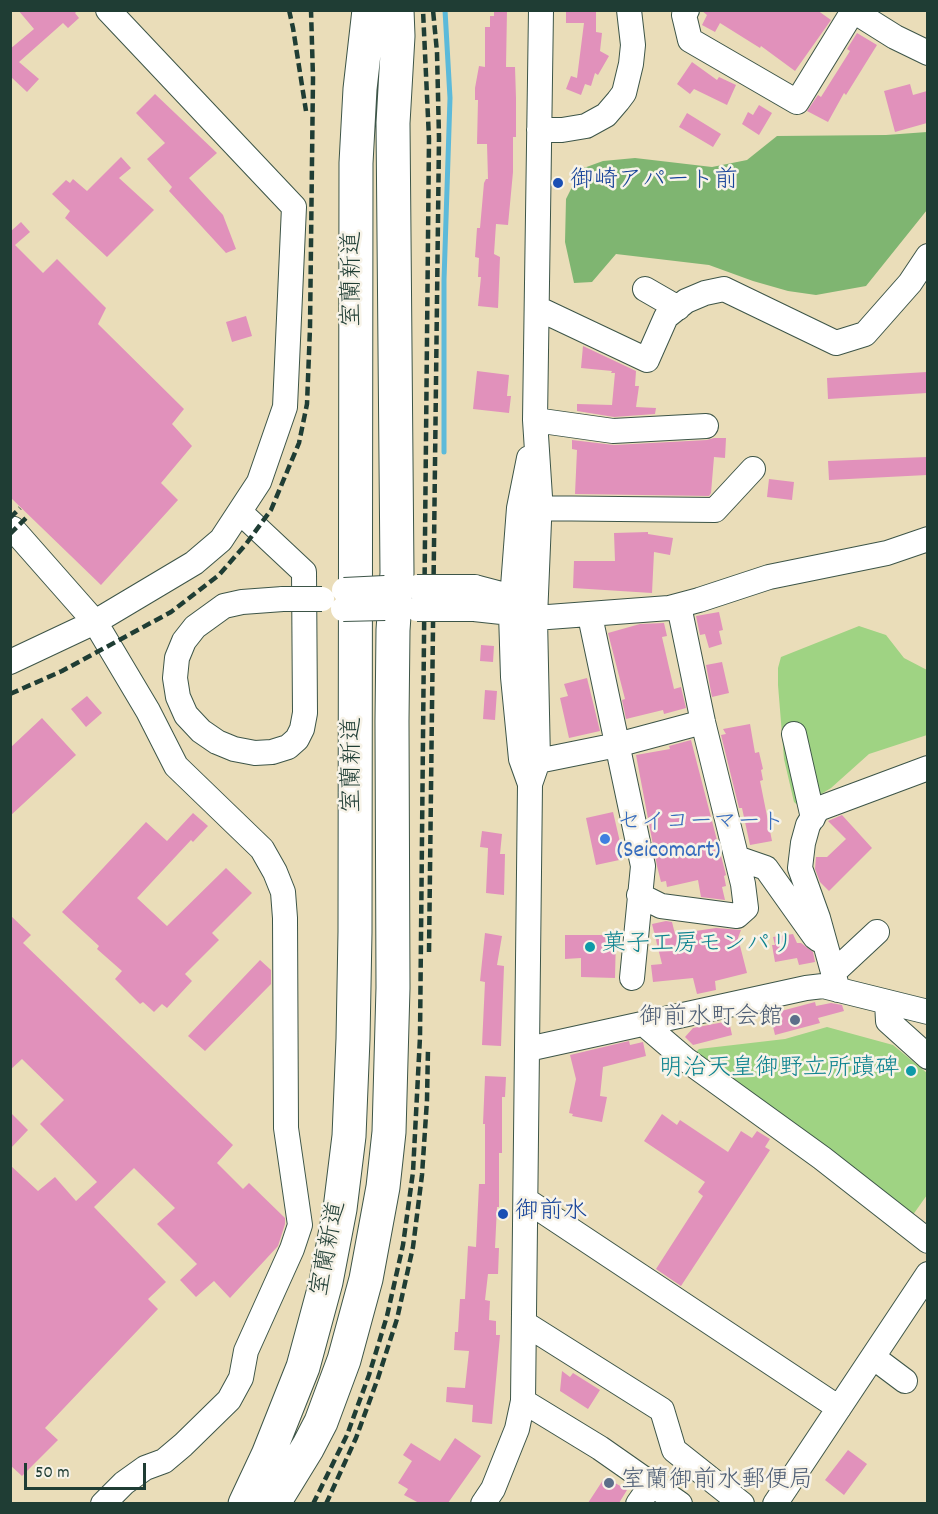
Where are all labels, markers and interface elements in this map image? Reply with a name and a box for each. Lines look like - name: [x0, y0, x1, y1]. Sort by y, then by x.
- place label: 御崎アパート前: [570, 169, 738, 197]
- marker: 御崎アパート前: [551, 176, 565, 190]
- street label: 室蘭新道: [341, 231, 369, 327]
- street label: 室蘭新道: [341, 717, 369, 813]
- place label: セイコーマート (Seicomart): [617, 811, 785, 867]
- marker: セイコーマート (Seicomart): [598, 832, 612, 846]
- place label: 菓子工房モンパリ: [602, 933, 794, 961]
- marker: 菓子工房モンパリ: [583, 940, 597, 954]
- place label: 御前水町会館: [639, 1006, 783, 1034]
- marker: 御前水町会館: [788, 1013, 802, 1027]
- place label: 明治天皇御野立所蹟碑: [659, 1057, 899, 1085]
- marker: 明治天皇御野立所蹟碑: [904, 1064, 918, 1078]
- street label: 室蘭新道: [308, 1199, 354, 1299]
- place label: 御前水: [515, 1200, 587, 1228]
- marker: 御前水: [496, 1207, 510, 1221]
- scale bar: [27, 1451, 148, 1489]
- text: 50 m: [35, 1461, 70, 1486]
- place label: 室蘭御前水郵便局: [621, 1469, 813, 1497]
- marker: 室蘭御前水郵便局: [602, 1476, 616, 1490]

